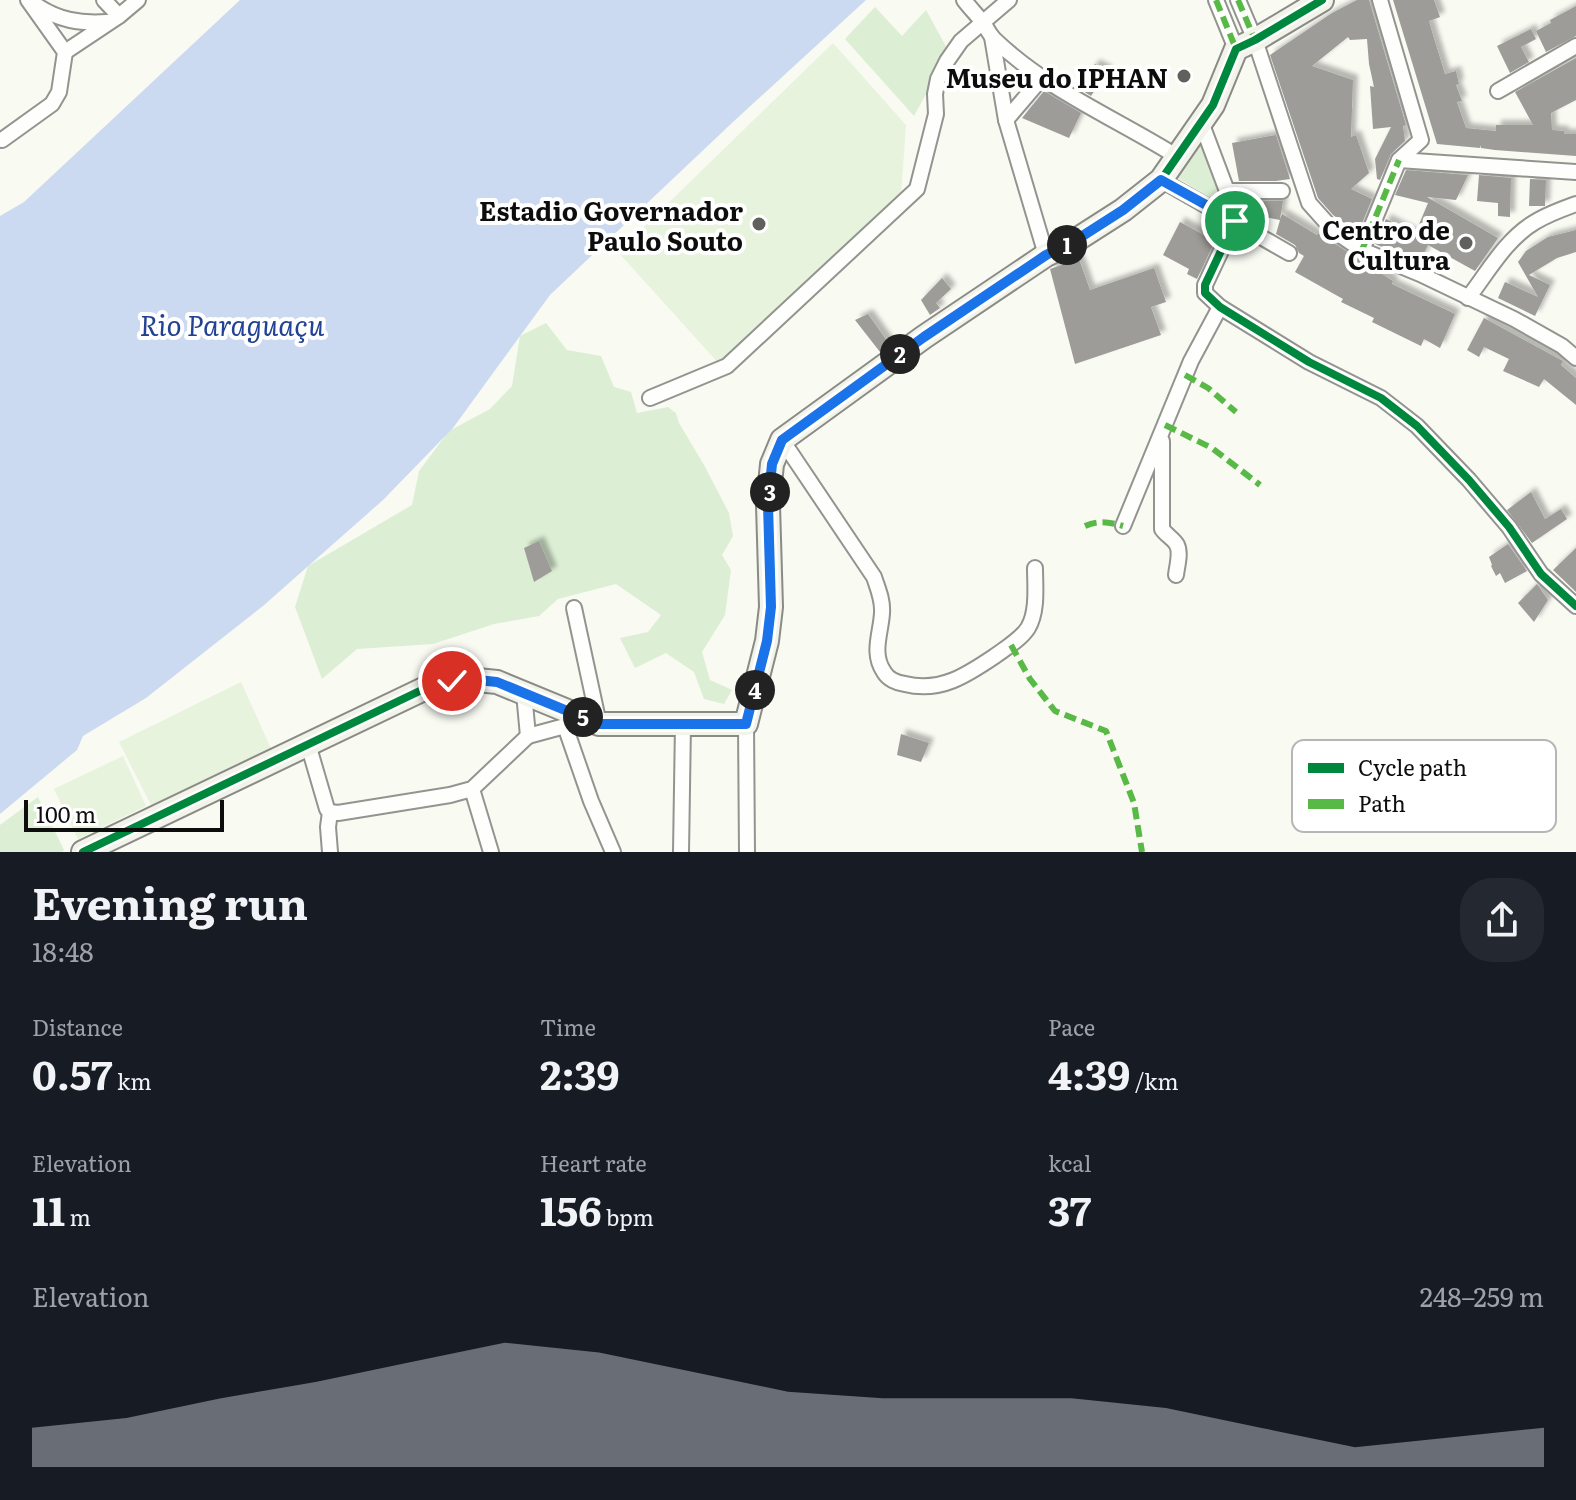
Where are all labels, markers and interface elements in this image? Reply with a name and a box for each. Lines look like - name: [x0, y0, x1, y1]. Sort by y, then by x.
- place label: Museu do IPHAN: [946, 57, 1168, 96]
- marker: Museu do IPHAN: [1175, 67, 1193, 85]
- pin: [1201, 187, 1269, 255]
- place label: Estadio Governador Paulo Souto: [479, 190, 743, 259]
- icon: arrive: [1213, 199, 1257, 243]
- place label: Centro de Cultura: [1322, 209, 1450, 278]
- marker: Estadio Governador Paulo Souto: [750, 215, 768, 233]
- pin: 1: [1047, 225, 1087, 265]
- text: 1: [1062, 228, 1072, 261]
- marker: Centro de Cultura: [1457, 234, 1475, 252]
- water label: Rio Paraguaçu: [140, 303, 325, 345]
- pin: 2: [880, 334, 920, 374]
- text: 2: [894, 337, 906, 370]
- pin: 3: [750, 472, 790, 512]
- text: 3: [764, 475, 776, 508]
- pin: [418, 647, 486, 715]
- icon: check: [430, 659, 474, 703]
- pin: 4: [735, 670, 775, 710]
- text: 4: [748, 673, 762, 706]
- pin: 5: [563, 697, 603, 737]
- text: 5: [577, 700, 589, 733]
- legend: [1292, 740, 1556, 832]
- text: Cycle path: [1358, 750, 1467, 783]
- text: Path: [1358, 786, 1406, 819]
- scale bar: [24, 796, 224, 832]
- text: 100 m: [36, 797, 96, 830]
- text: Evening run: [32, 868, 308, 934]
- button: share: [1460, 878, 1544, 962]
- text: 18:48: [32, 931, 94, 970]
- text: Distance: [32, 1010, 123, 1043]
- text: Time: [540, 1010, 596, 1043]
- text: Pace: [1048, 1010, 1095, 1043]
- text: 0.57: [32, 1043, 112, 1102]
- text: 2:39: [540, 1043, 620, 1102]
- text: 4:39: [1048, 1043, 1130, 1102]
- text: km: [112, 1064, 152, 1097]
- text: /km: [1130, 1064, 1179, 1097]
- text: Elevation: [32, 1146, 131, 1179]
- text: Heart rate: [540, 1146, 647, 1179]
- text: kcal: [1048, 1146, 1091, 1179]
- text: 11: [32, 1179, 65, 1238]
- text: 156: [540, 1179, 602, 1238]
- text: 37: [1048, 1179, 1091, 1238]
- text: m: [65, 1200, 91, 1233]
- text: bpm: [602, 1200, 654, 1233]
- text: Elevation: [32, 1276, 150, 1315]
- text: 248–259 m: [1420, 1276, 1544, 1315]

